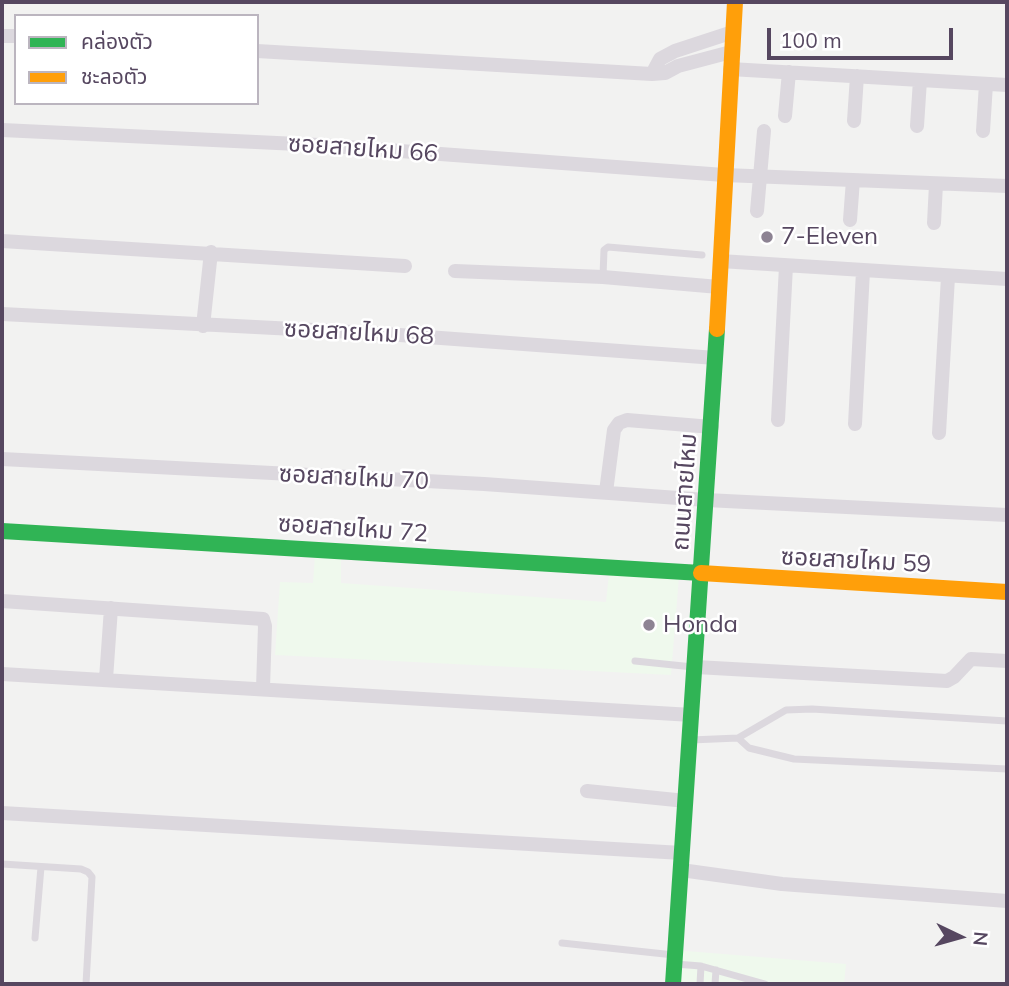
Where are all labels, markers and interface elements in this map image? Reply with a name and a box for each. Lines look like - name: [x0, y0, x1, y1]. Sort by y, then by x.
- legend: [14, 14, 259, 105]
- scale bar: [771, 14, 956, 58]
- text: 100 m: [780, 27, 842, 53]
- text: คล่องตัว: [81, 28, 153, 54]
- text: ชะลอตัว: [81, 63, 147, 89]
- street label: ซอยสายไหม 66: [287, 129, 439, 169]
- place label: 7-Eleven: [781, 223, 878, 251]
- marker: 7-Eleven: [759, 229, 775, 245]
- street label: ซอยสายไหม 68: [283, 315, 435, 351]
- street label: ถนนสายไหม: [667, 432, 703, 552]
- street label: ซอยสายไหม 70: [278, 460, 430, 496]
- street label: ซอยสายไหม 72: [277, 509, 429, 549]
- street label: ซอยสายไหม 59: [780, 543, 932, 579]
- place label: Honda: [663, 611, 738, 639]
- marker: Honda: [641, 617, 657, 633]
- north arrow: [925, 902, 995, 972]
- text: N: [968, 931, 994, 947]

